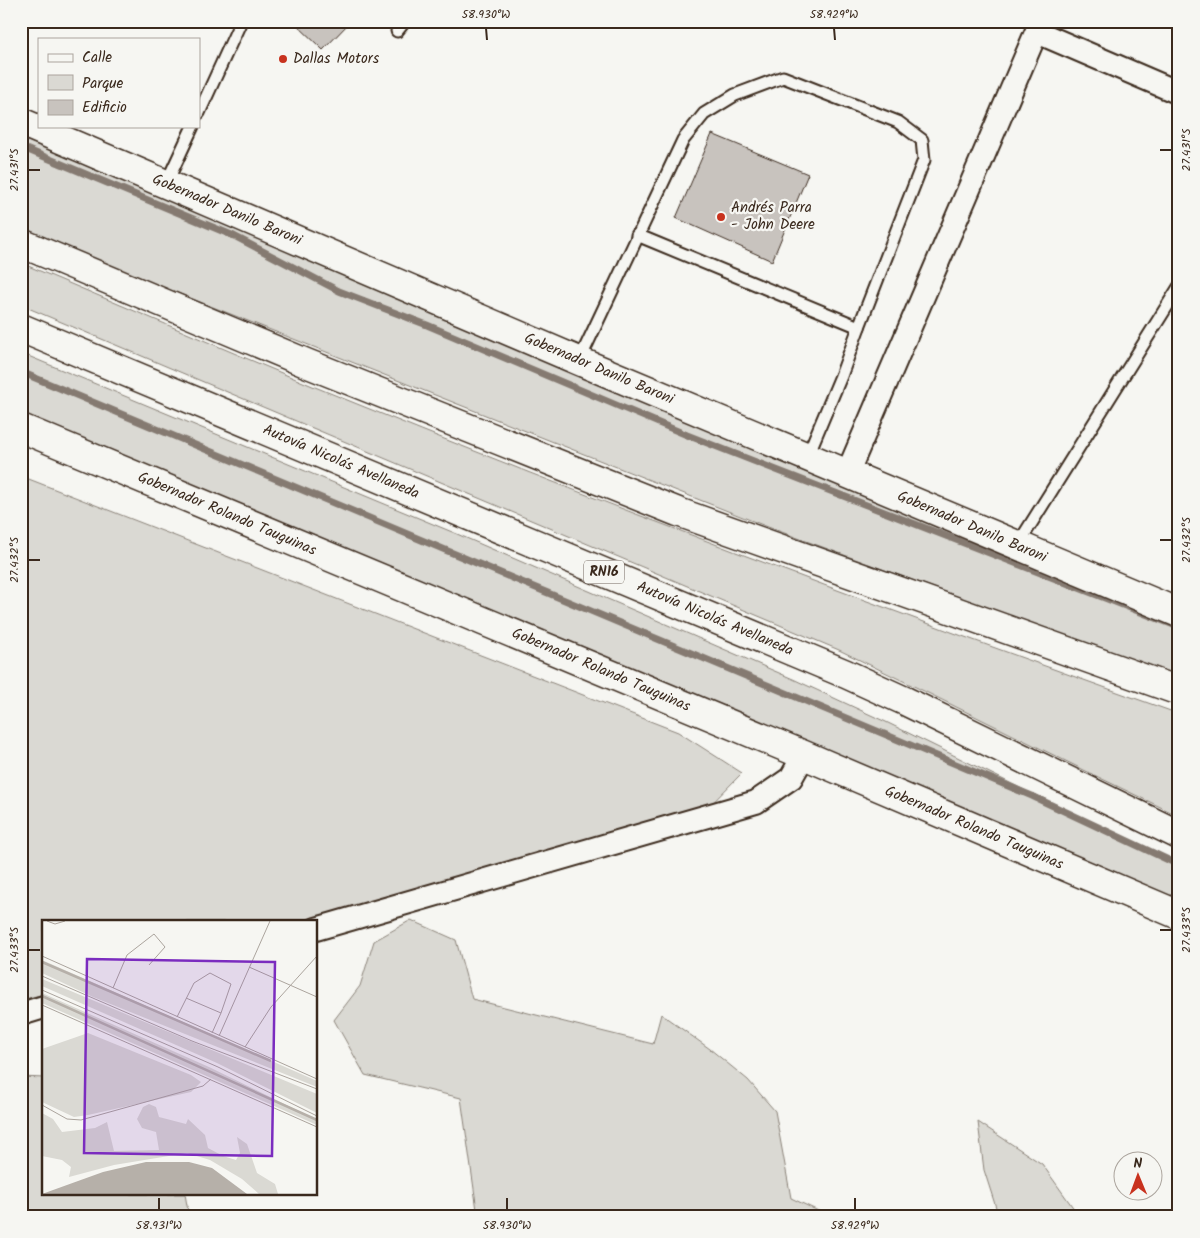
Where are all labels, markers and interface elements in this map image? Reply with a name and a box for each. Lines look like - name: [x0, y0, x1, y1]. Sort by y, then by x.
- text: 58.930°W: [462, 5, 510, 24]
- text: 58.929°W: [810, 5, 858, 24]
- legend: [38, 38, 200, 128]
- text: Calle: [82, 46, 112, 70]
- place label: Dallas Motors: [293, 47, 380, 71]
- marker: Dallas Motors: [277, 53, 289, 65]
- text: Parque: [82, 72, 123, 96]
- text: Edificio: [82, 96, 127, 120]
- text: 27.431°S: [1177, 128, 1196, 172]
- text: 27.431°S: [5, 148, 24, 192]
- street label: Gobernador Danilo Baroni: [148, 168, 307, 253]
- place label: Andrés Parra - John Deere: [731, 196, 815, 237]
- marker: Andrés Parra - John Deere: [715, 211, 727, 223]
- street label: Gobernador Danilo Baroni: [520, 327, 679, 412]
- street label: Autovía Nicolás Avellaneda: [259, 418, 423, 506]
- street label: Gobernador Rolando Tauguinas: [134, 465, 321, 563]
- street label: Gobernador Danilo Baroni: [893, 485, 1052, 570]
- text: 27.432°S: [1177, 516, 1196, 563]
- text: 27.432°S: [5, 536, 24, 583]
- road number: RN16: [584, 560, 624, 584]
- street label: Autovía Nicolás Avellaneda: [633, 575, 797, 663]
- street label: Gobernador Rolando Tauguinas: [508, 621, 695, 719]
- street label: Gobernador Rolando Tauguinas: [881, 779, 1068, 877]
- text: 27.433°S: [1177, 906, 1196, 953]
- inset map: [42, 920, 318, 1196]
- text: 27.433°S: [5, 926, 24, 973]
- north arrow: [1112, 1150, 1162, 1200]
- text: N: [1133, 1153, 1143, 1175]
- text: 58.931°W: [136, 1216, 182, 1235]
- text: 58.930°W: [483, 1216, 531, 1235]
- text: 58.929°W: [831, 1216, 879, 1235]

